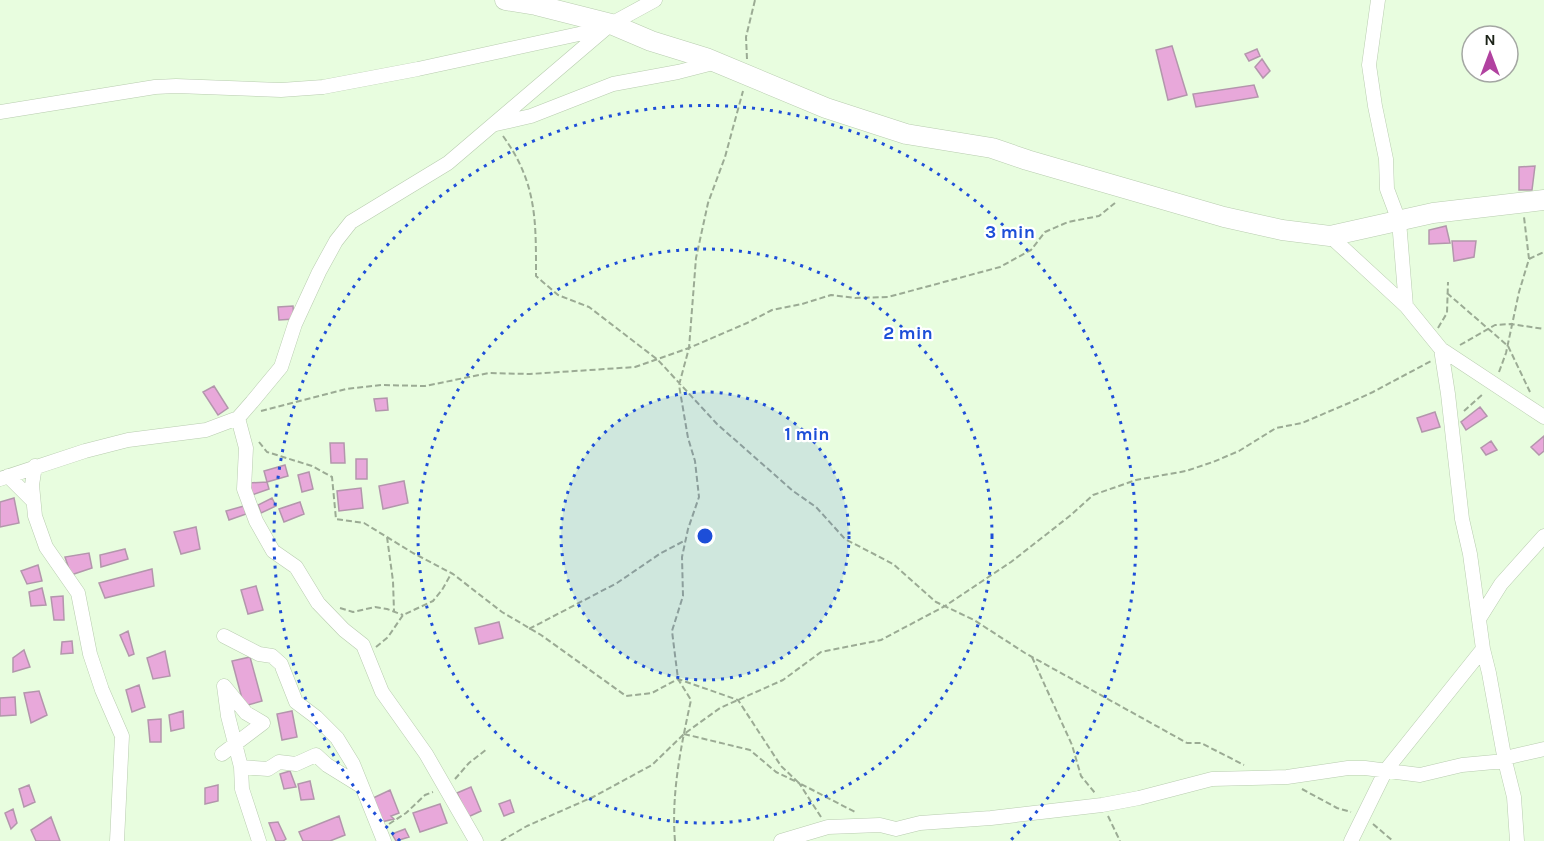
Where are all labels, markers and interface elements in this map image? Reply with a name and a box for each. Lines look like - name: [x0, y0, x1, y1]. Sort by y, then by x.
- north arrow: [1460, 24, 1520, 84]
- text: N: [1484, 30, 1496, 49]
- text: 3 min: [985, 221, 1035, 243]
- text: 2 min: [883, 322, 933, 344]
- text: 1 min: [784, 423, 830, 445]
- centre of rings: [695, 526, 715, 546]

